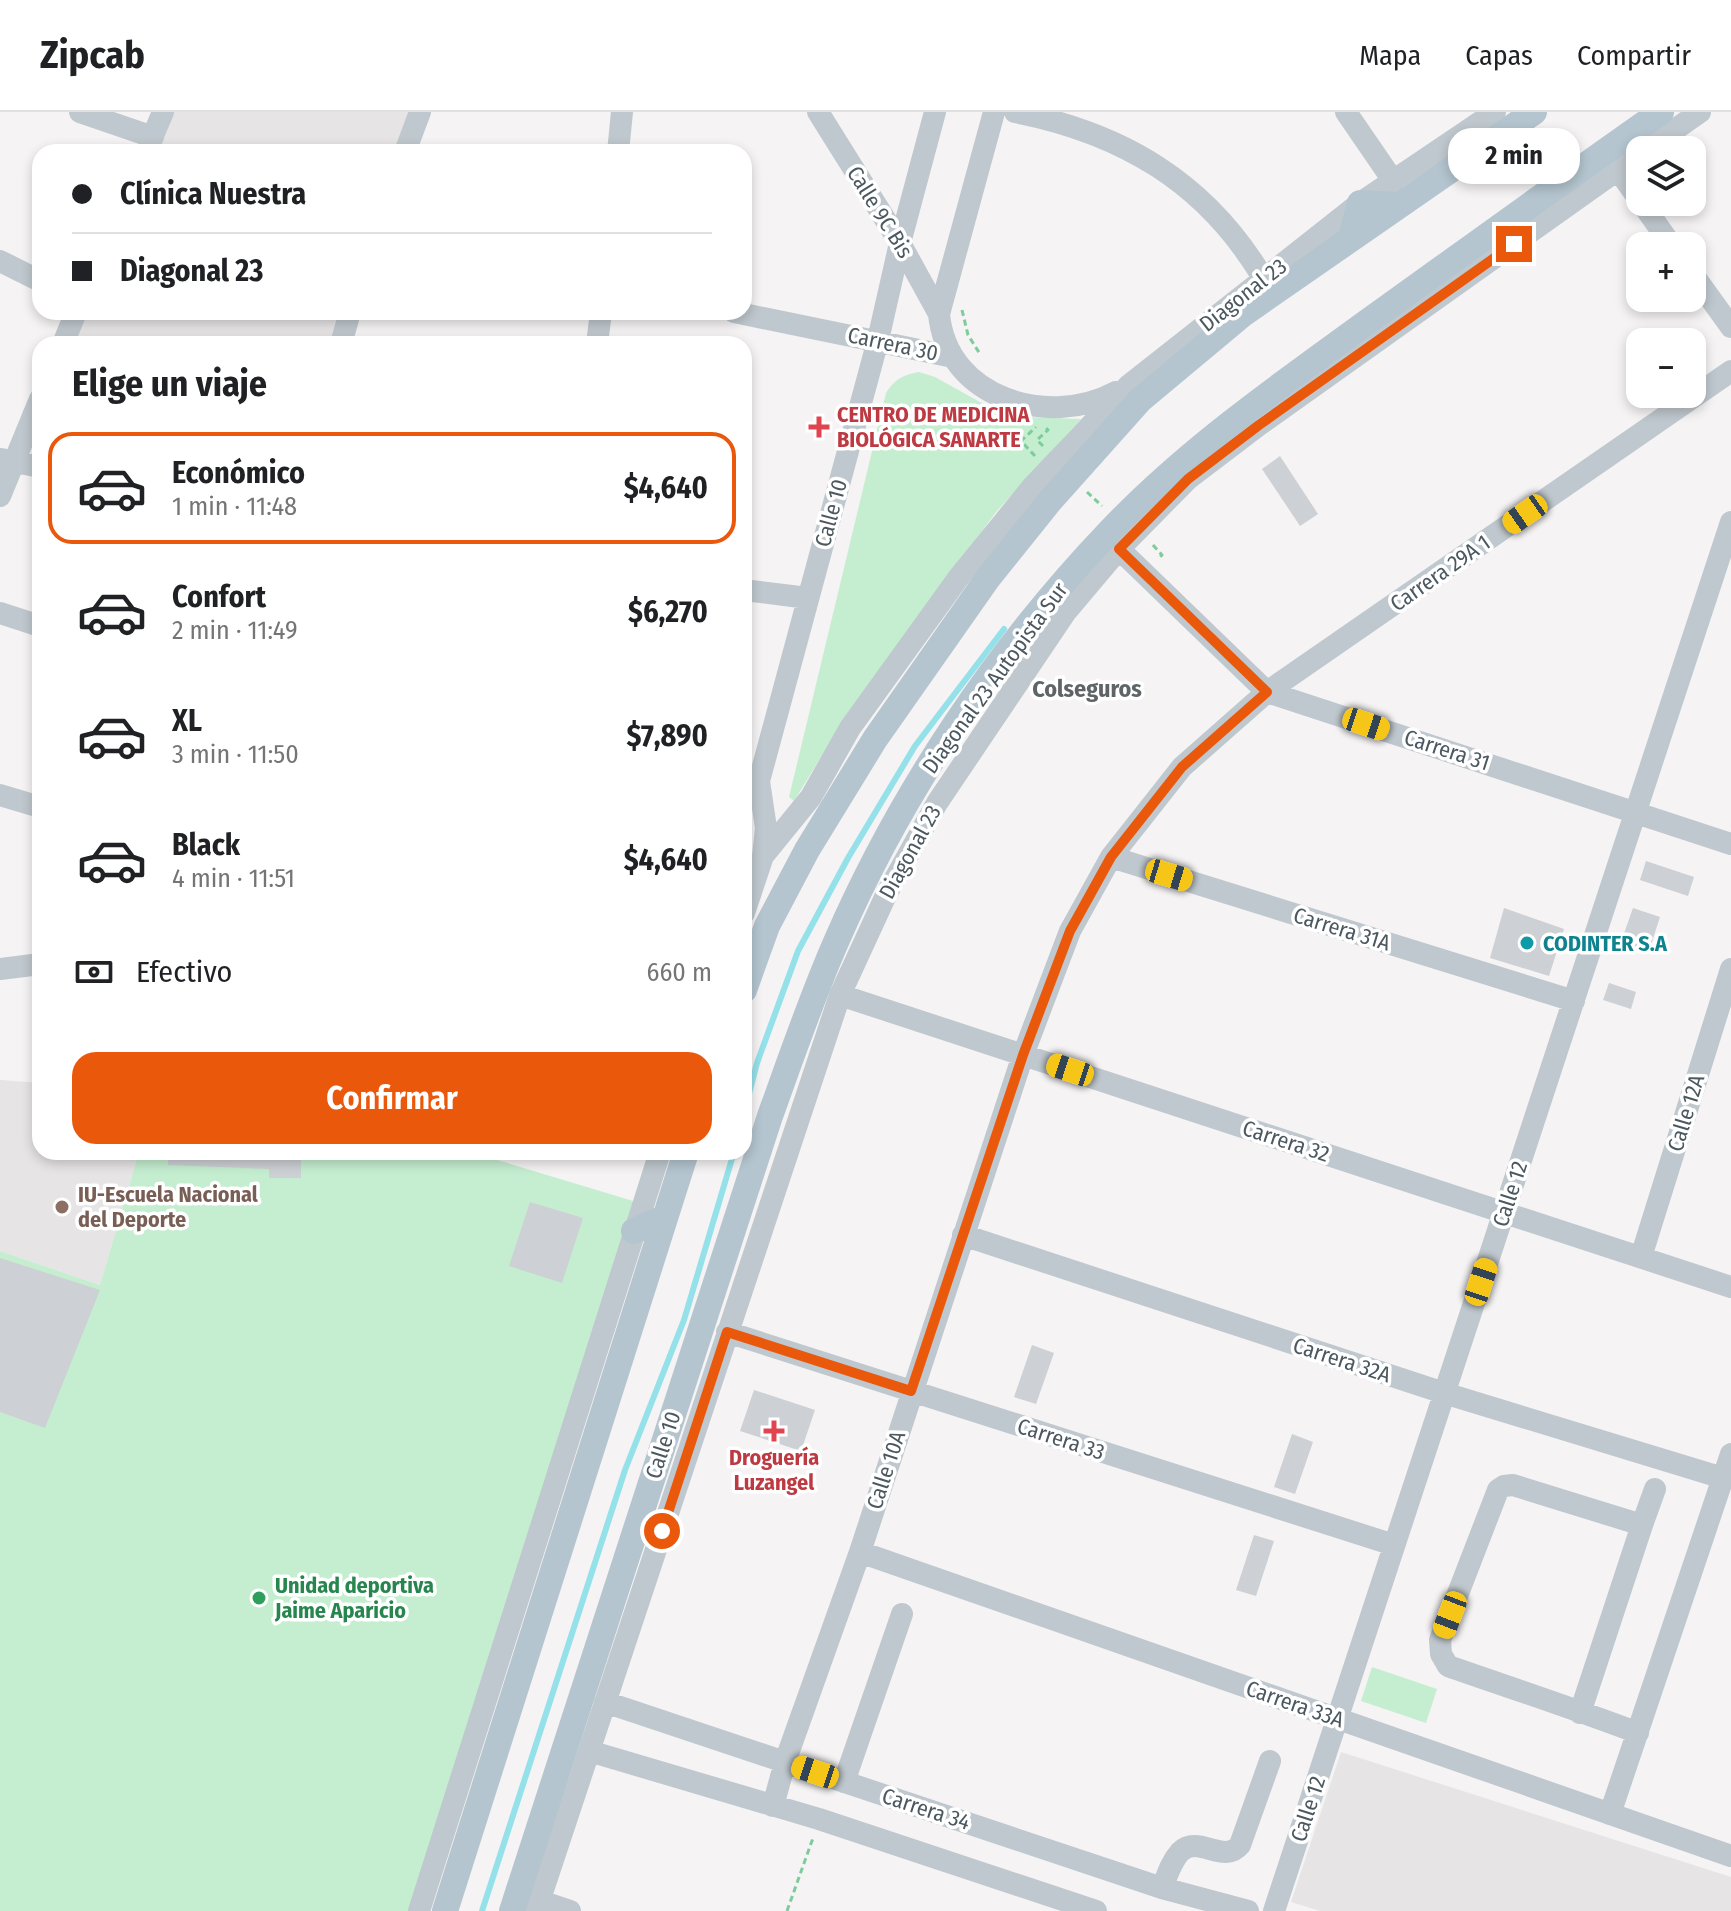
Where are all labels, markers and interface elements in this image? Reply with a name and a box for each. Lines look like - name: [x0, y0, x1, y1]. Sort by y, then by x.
- text: Zipcab: [40, 32, 145, 78]
- text: Mapa: [1359, 39, 1421, 72]
- text: Capas: [1465, 39, 1533, 72]
- text: Compartir: [1577, 39, 1691, 72]
- callout: 2 min: [1448, 128, 1580, 184]
- map controls: [1626, 136, 1706, 408]
- button: layers: [1626, 136, 1706, 216]
- text: 2 min: [1485, 140, 1543, 171]
- street label: Calle 9C Bis: [841, 161, 919, 263]
- text: Clínica Nuestra: [120, 176, 306, 212]
- route end: [1496, 226, 1532, 262]
- button: +: [1626, 232, 1706, 312]
- text: Diagonal 23: [120, 253, 263, 289]
- street label: Diagonal 23: [1194, 253, 1292, 337]
- street label: Carrera 30: [845, 321, 941, 367]
- button: −: [1626, 328, 1706, 408]
- text: Elige un viaje: [72, 362, 267, 406]
- place label: CENTRO DE MEDICINA BIOLÓGICA SANARTE: [837, 401, 1030, 453]
- marker: CENTRO DE MEDICINA BIOLÓGICA SANARTE: [808, 416, 830, 438]
- icon: car: [76, 452, 148, 524]
- text: Económico: [172, 455, 305, 491]
- text: $4,640: [624, 470, 708, 506]
- street label: Calle 10: [809, 476, 853, 550]
- car: [1498, 490, 1552, 538]
- text: 1 min · 11:48: [172, 491, 297, 522]
- street label: Carrera 29A 1: [1385, 529, 1495, 617]
- icon: car: [76, 576, 148, 648]
- street label: Diagonal 23 Autopista Sur: [917, 577, 1074, 779]
- text: Confort: [172, 579, 266, 615]
- text: $6,270: [628, 594, 708, 630]
- text: 2 min · 11:49: [172, 615, 298, 646]
- district label: Colseguros: [1032, 675, 1142, 703]
- icon: car: [76, 700, 148, 772]
- text: XL: [172, 703, 202, 739]
- car: [1339, 705, 1393, 743]
- text: $7,890: [627, 718, 708, 754]
- street label: Carrera 31: [1401, 724, 1493, 776]
- text: 3 min · 11:50: [172, 739, 299, 770]
- street label: Diagonal 23: [873, 800, 947, 904]
- icon: car: [76, 824, 148, 896]
- text: Black: [172, 827, 240, 863]
- text: $4,640: [624, 842, 708, 878]
- car: [1143, 857, 1195, 893]
- text: 4 min · 11:51: [172, 863, 295, 894]
- street label: Carrera 31A: [1290, 901, 1394, 957]
- place label: CODINTER S.A: [1543, 930, 1668, 957]
- marker: CODINTER S.A: [1518, 934, 1536, 952]
- icon: cash: [72, 950, 116, 994]
- text: Efectivo: [136, 954, 232, 990]
- text: 660 m: [647, 957, 712, 988]
- car: [1043, 1051, 1097, 1089]
- button: Confirmar: [72, 1052, 712, 1144]
- street label: Calle 12A: [1662, 1071, 1711, 1155]
- street label: Carrera 32: [1239, 1114, 1333, 1168]
- street label: Calle 12: [1487, 1158, 1533, 1230]
- place label: IU-Escuela Nacional del Deporte: [78, 1181, 259, 1233]
- marker: IU-Escuela Nacional del Deporte: [53, 1198, 71, 1216]
- car: [1462, 1255, 1500, 1309]
- street label: Carrera 32A: [1290, 1332, 1395, 1389]
- street label: Calle 10: [639, 1408, 687, 1482]
- street label: Carrera 33: [1014, 1412, 1108, 1466]
- marker: Droguería Luzangel: [765, 1422, 783, 1440]
- street label: Calle 10A: [861, 1427, 911, 1513]
- place label: Droguería Luzangel: [729, 1444, 819, 1496]
- route start: [644, 1513, 680, 1549]
- place label: Unidad deportiva Jaime Aparicio: [274, 1572, 434, 1624]
- car: [1430, 1588, 1470, 1642]
- marker: Unidad deportiva Jaime Aparicio: [250, 1589, 268, 1607]
- street label: Carrera 33A: [1243, 1675, 1348, 1733]
- car: [788, 1753, 842, 1791]
- street label: Calle 12: [1285, 1773, 1331, 1845]
- street label: Carrera 34: [879, 1782, 974, 1836]

